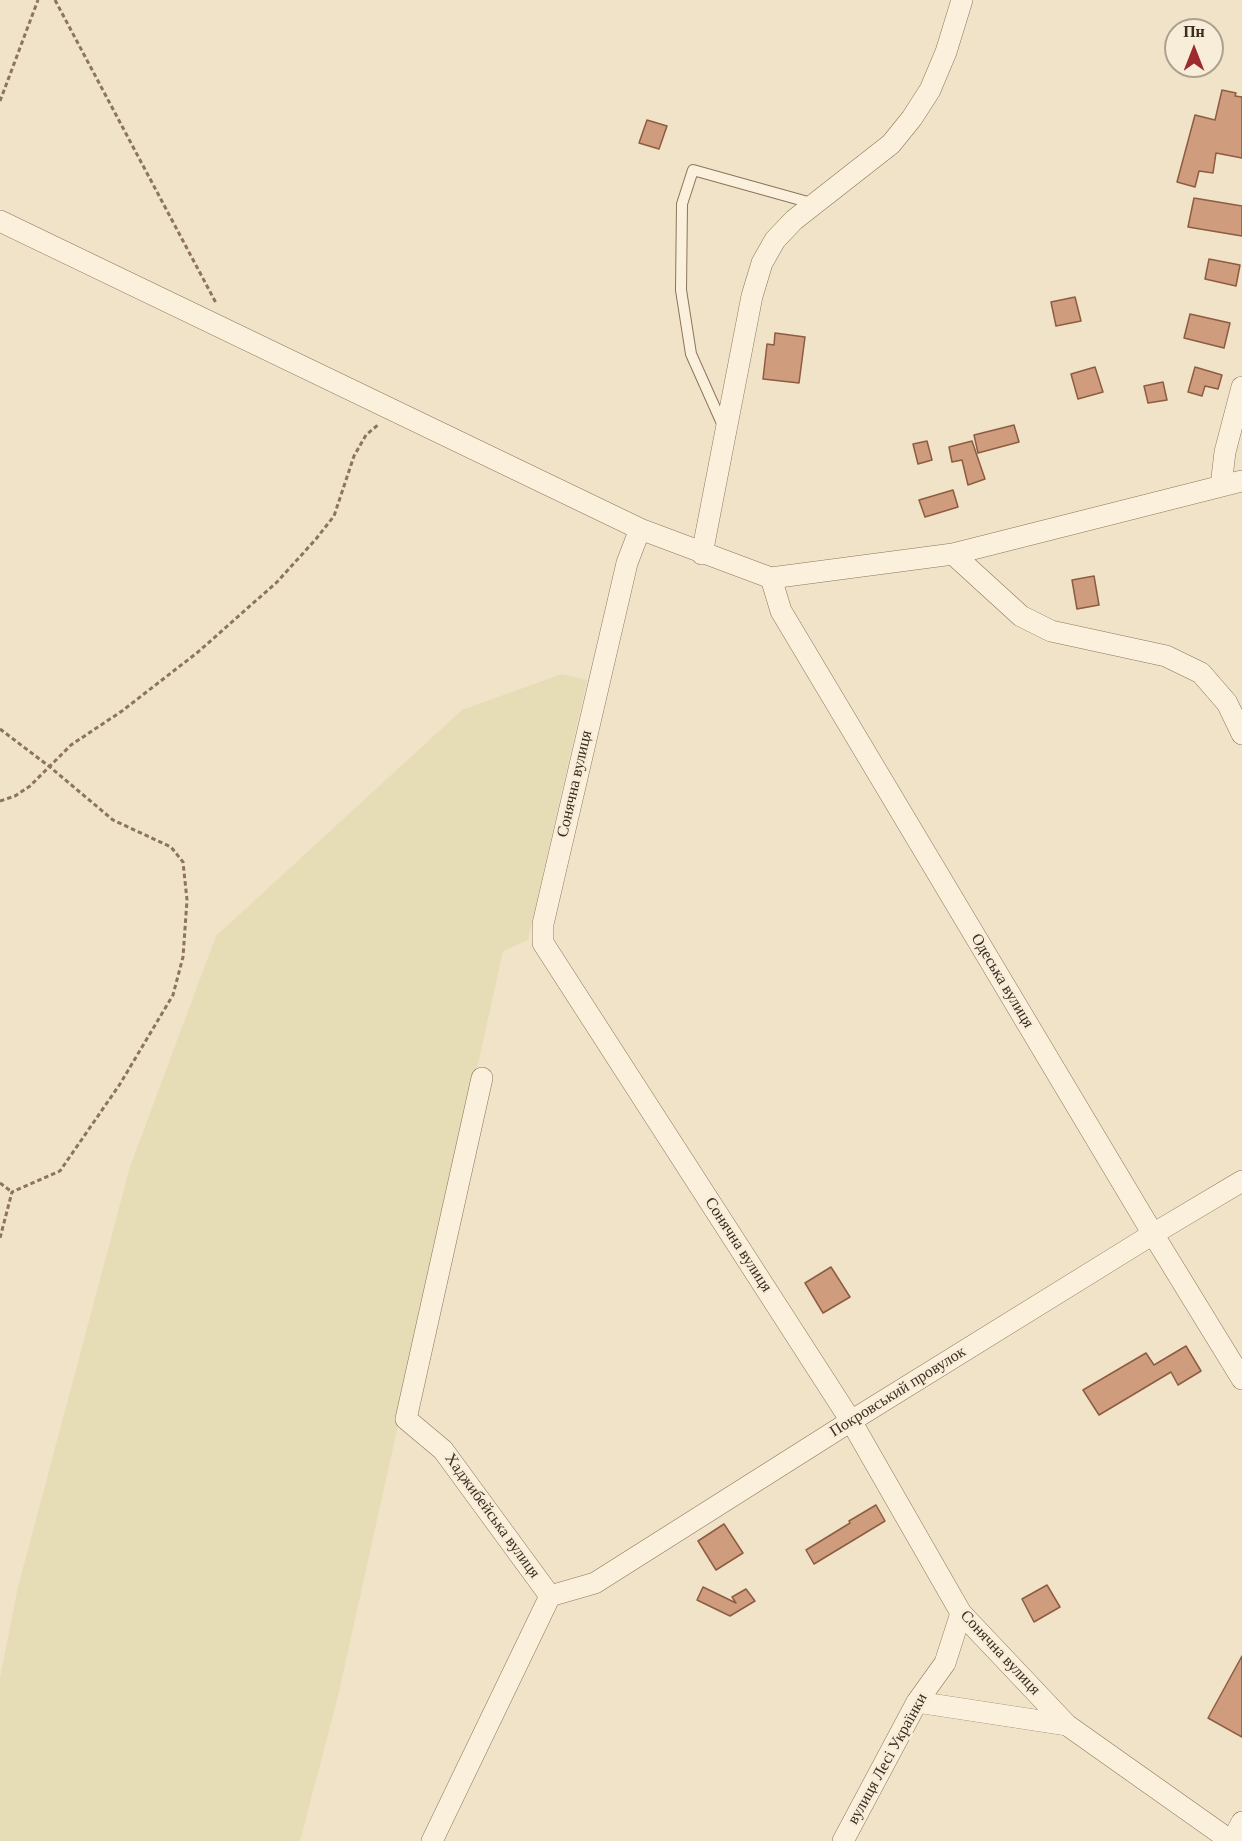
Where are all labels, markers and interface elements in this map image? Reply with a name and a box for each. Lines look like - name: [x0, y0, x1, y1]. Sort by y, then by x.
- north arrow: [1164, 18, 1224, 78]
- text: Пн: [1183, 23, 1205, 40]
- street label: Сонячна вулиця: [553, 729, 597, 839]
- street label: Одеська вулиця: [966, 930, 1038, 1032]
- street label: Сонячна вулиця: [700, 1194, 776, 1296]
- street label: Покровський провулок: [826, 1342, 970, 1442]
- street label: Хаджибейська вулиця: [440, 1450, 544, 1582]
- street label: Сонячна вулиця: [956, 1607, 1044, 1699]
- street label: вулиця Лесі Українки: [844, 1690, 932, 1828]

